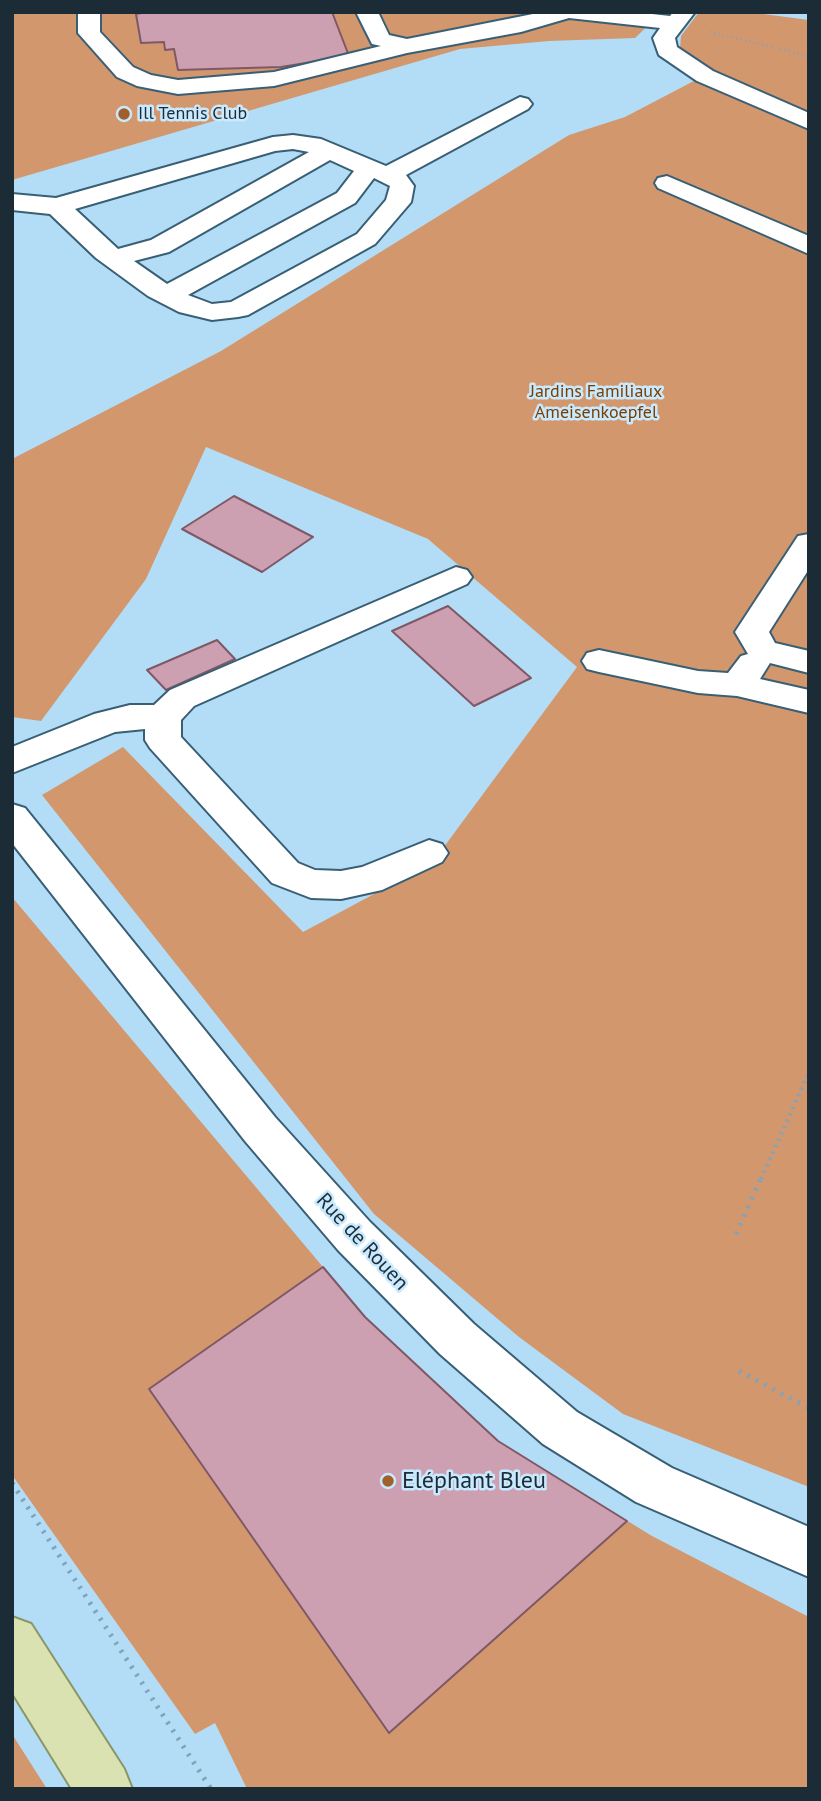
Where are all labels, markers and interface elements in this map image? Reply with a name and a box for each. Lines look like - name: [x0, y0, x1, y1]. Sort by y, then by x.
- place label: Ill Tennis Club: [138, 103, 247, 125]
- marker: Ill Tennis Club: [116, 106, 132, 122]
- park label: Jardins Familiaux Ameisenkoepfel: [530, 381, 662, 424]
- street label: Rue de Rouen: [311, 1188, 413, 1296]
- place label: Eléphant Bleu: [402, 1467, 546, 1495]
- marker: Eléphant Bleu: [380, 1473, 396, 1489]

